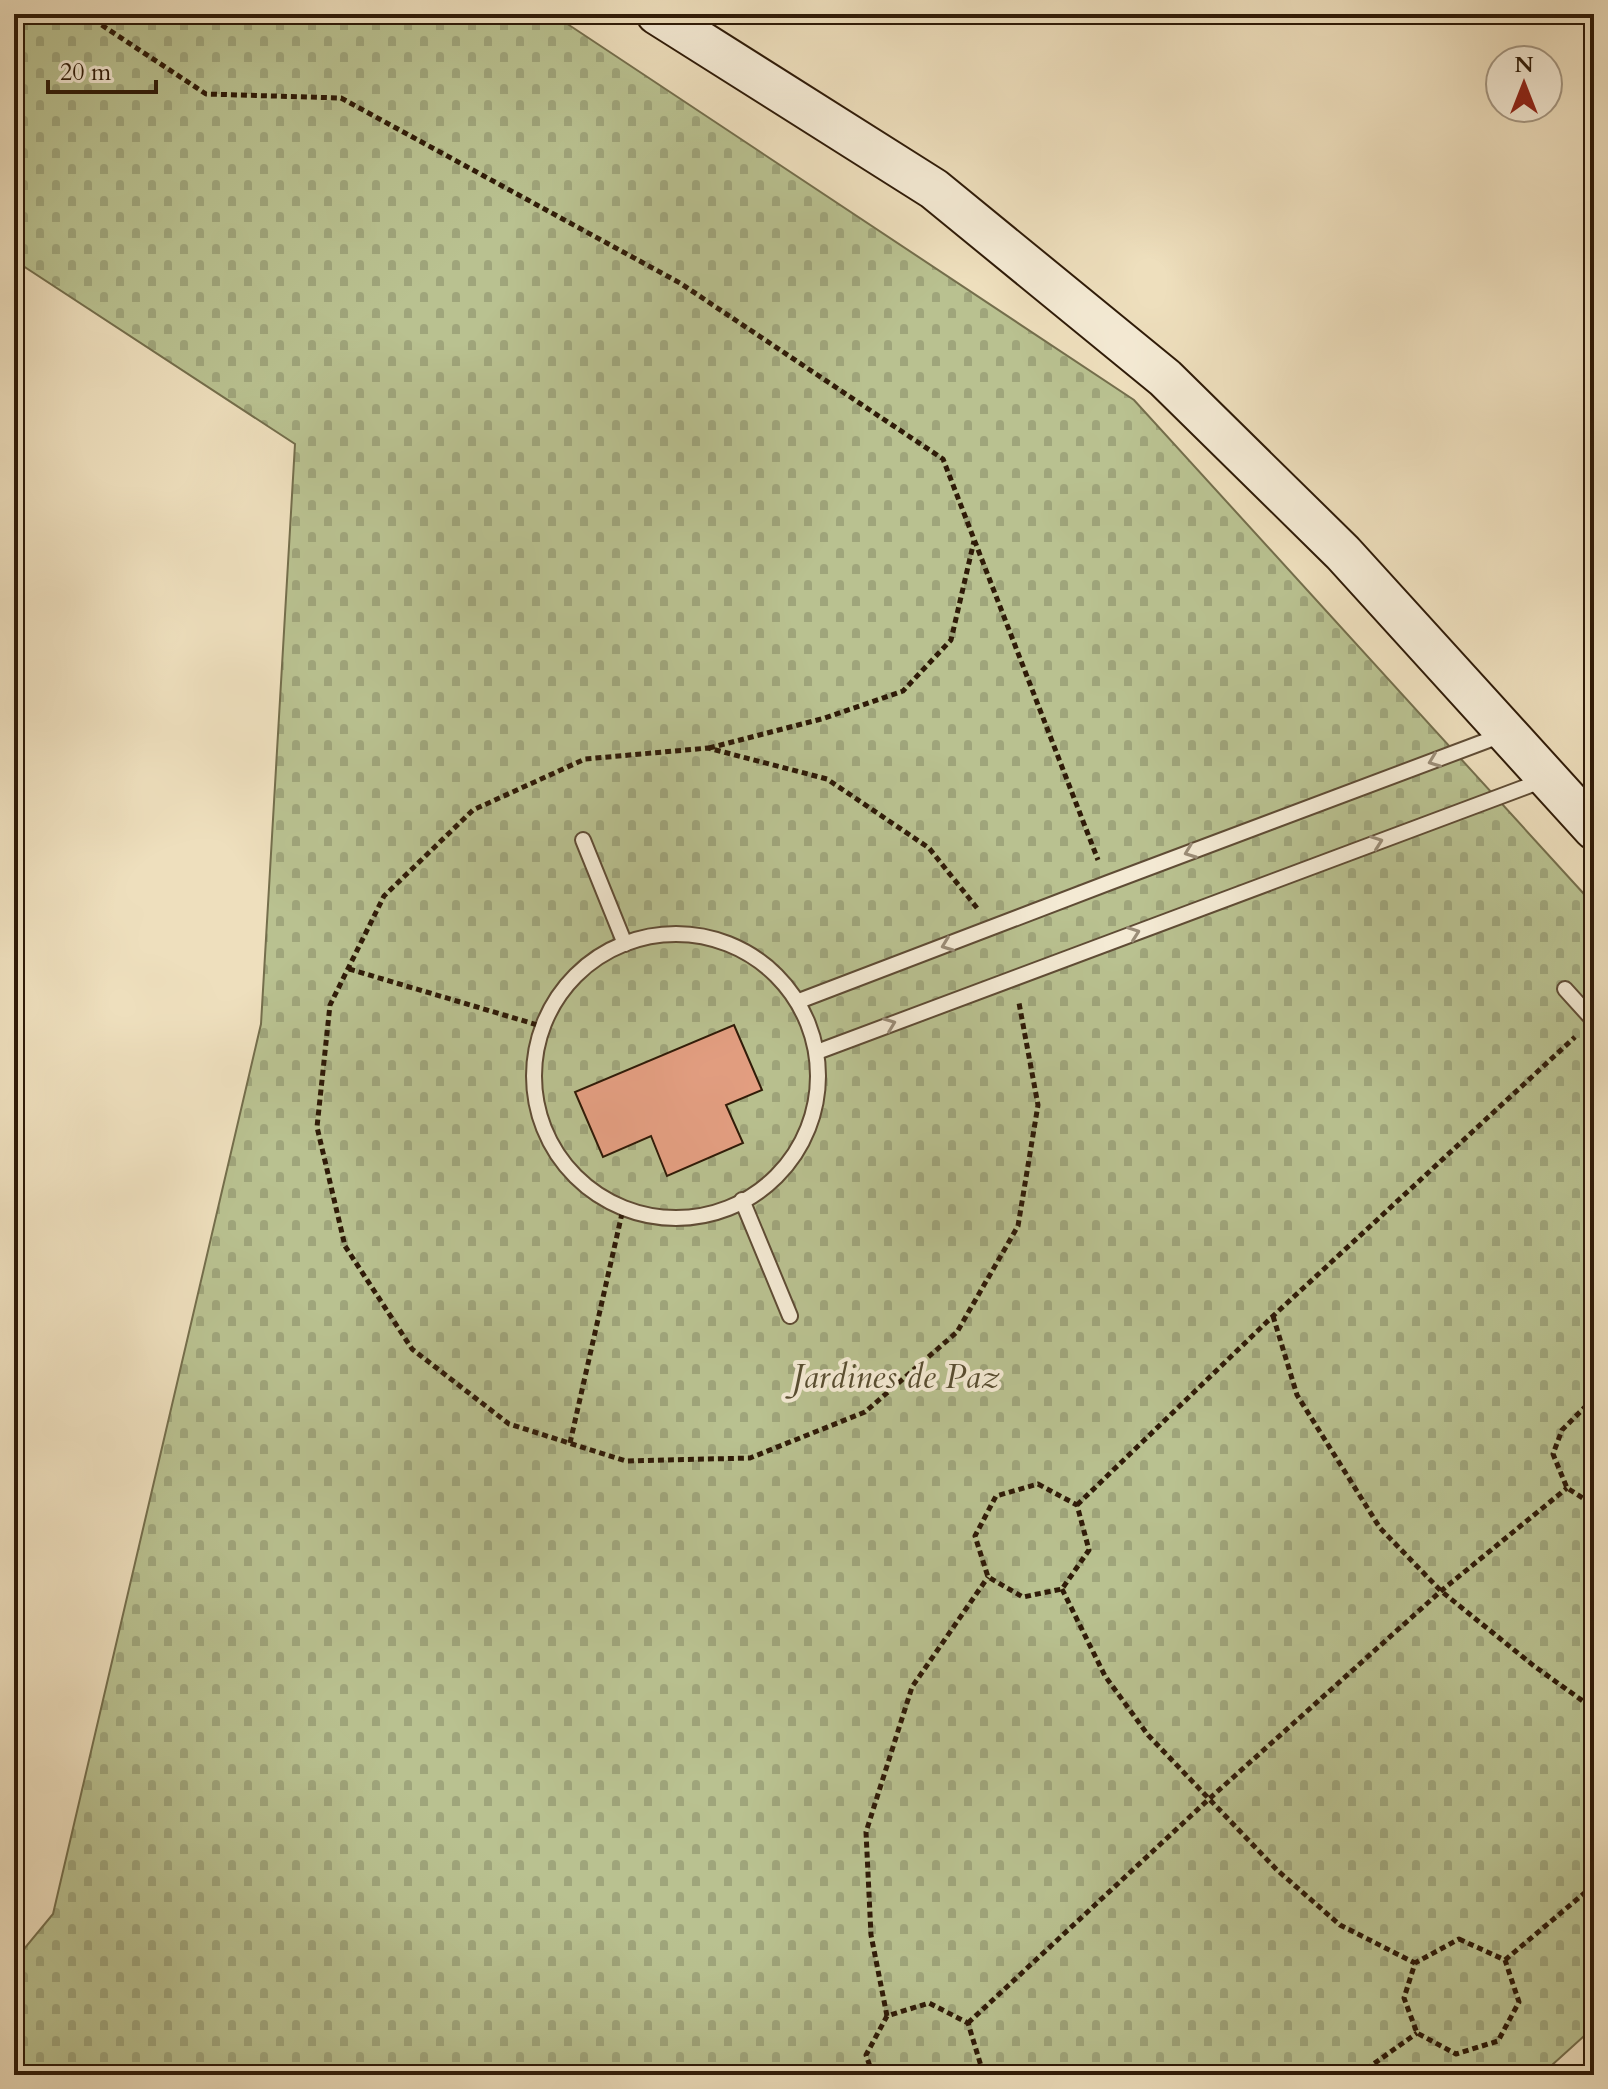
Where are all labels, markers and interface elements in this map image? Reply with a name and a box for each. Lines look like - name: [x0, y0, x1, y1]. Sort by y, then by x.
- scale bar: [48, 44, 156, 94]
- north arrow: [1484, 44, 1564, 124]
- text: N: [1514, 50, 1534, 80]
- text: 20 m: [60, 56, 112, 89]
- one-way arrow: [1427, 751, 1441, 768]
- one-way arrow: [1369, 835, 1383, 852]
- one-way arrow: [1184, 842, 1198, 859]
- one-way arrow: [1126, 926, 1140, 943]
- one-way arrow: [941, 935, 955, 952]
- one-way arrow: [882, 1017, 896, 1034]
- park label: Jardines de Paz: [784, 1354, 1000, 1400]

